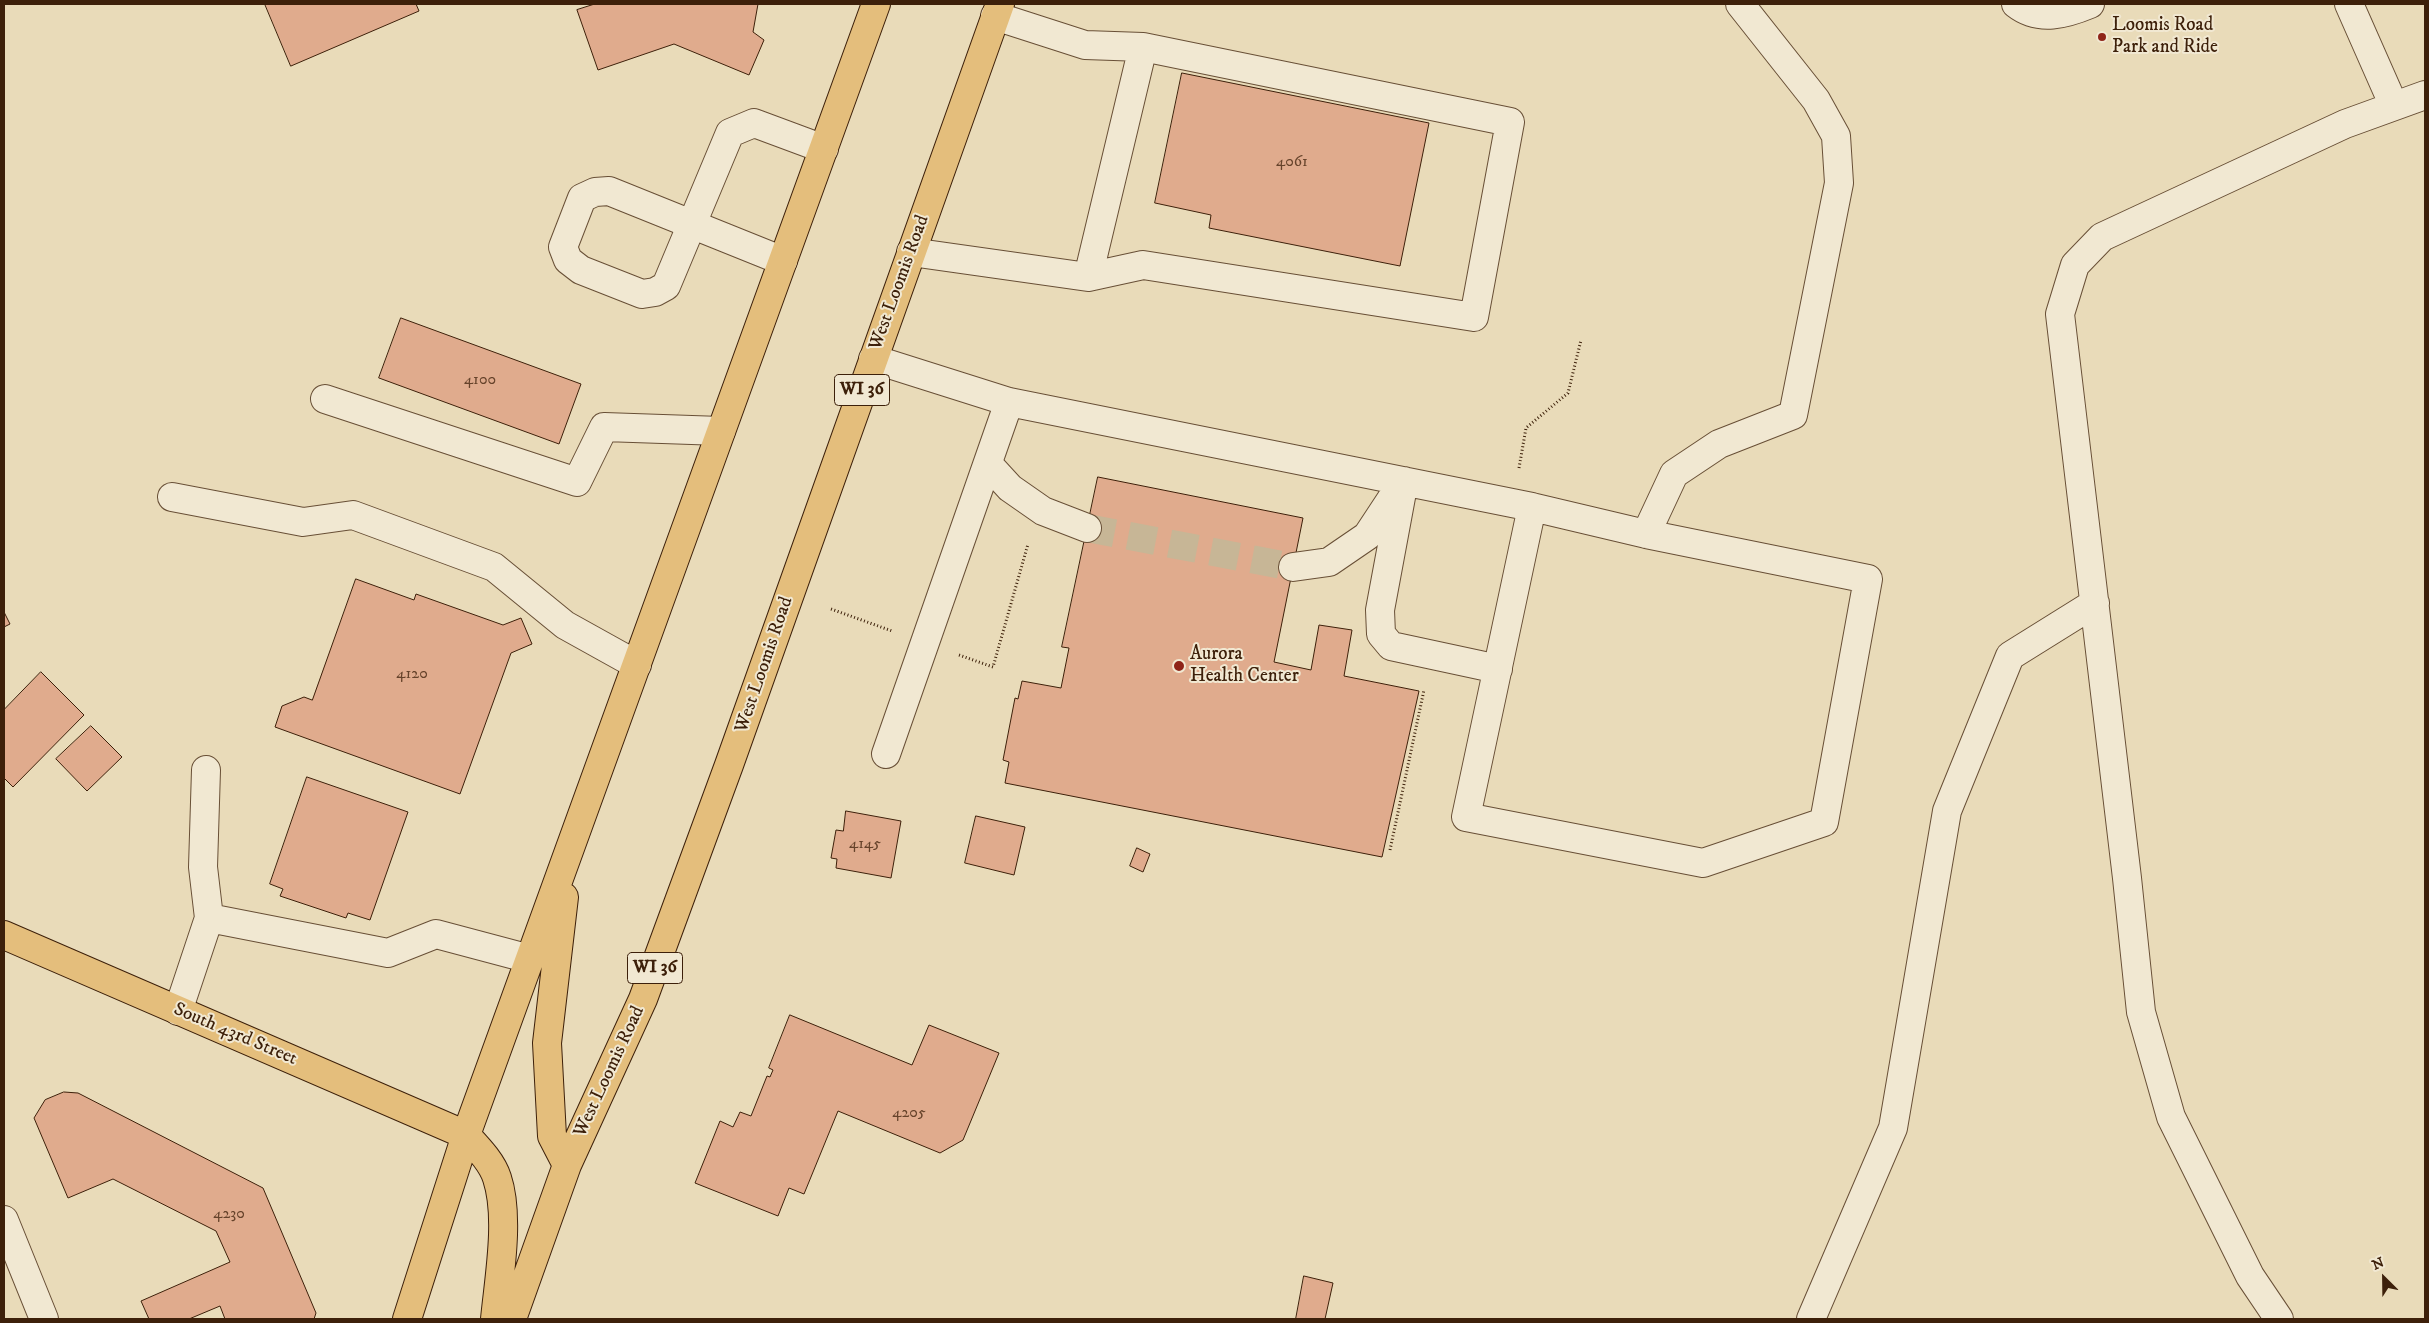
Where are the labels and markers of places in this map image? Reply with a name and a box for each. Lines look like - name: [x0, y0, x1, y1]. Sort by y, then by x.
- place label: Loomis Road Park and Ride: [2112, 15, 2218, 59]
- marker: Loomis Road Park and Ride: [2096, 31, 2108, 43]
- place label: Aurora Health Center: [1190, 644, 1299, 688]
- marker: Aurora Health Center: [1172, 659, 1186, 673]

